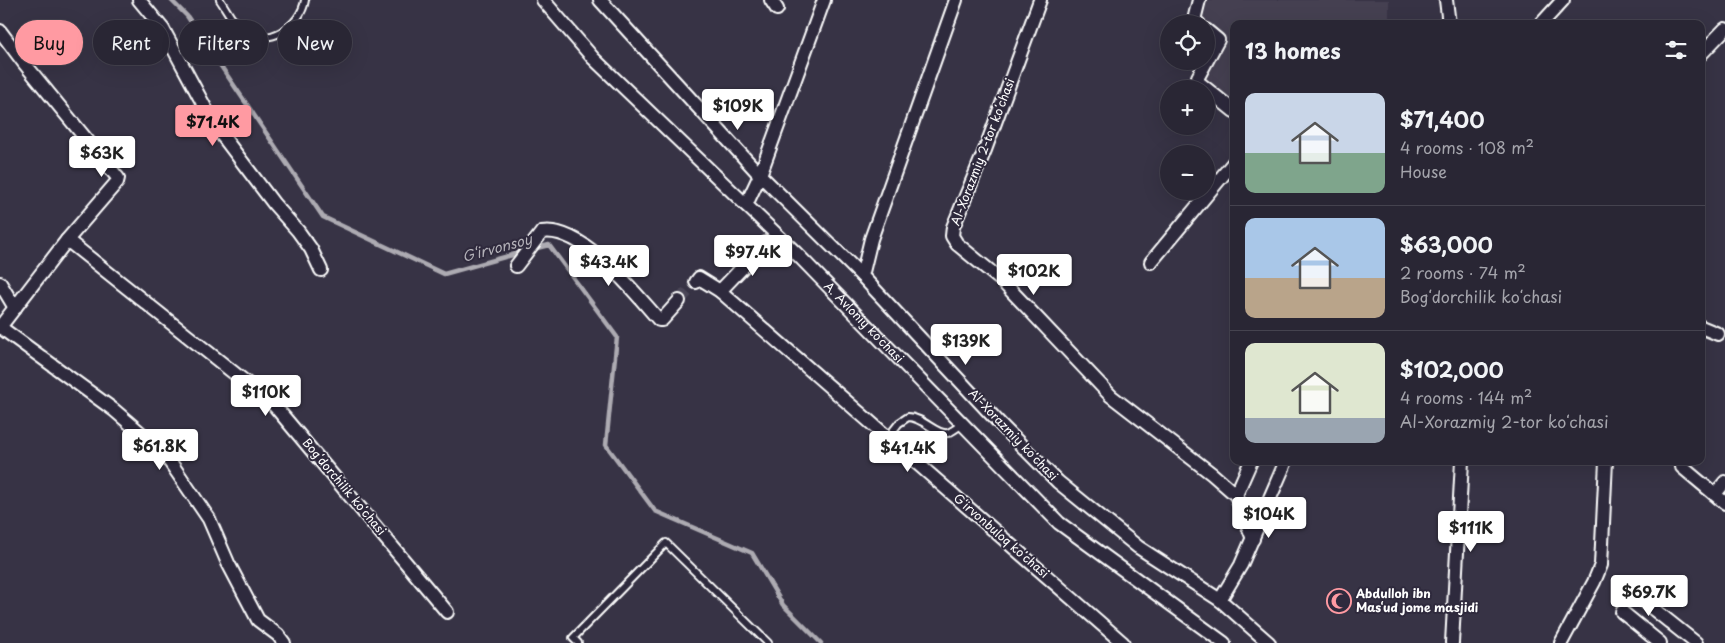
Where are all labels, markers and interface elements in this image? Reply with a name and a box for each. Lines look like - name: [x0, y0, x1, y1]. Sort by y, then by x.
- map controls: [1160, 15, 1215, 200]
- button: locate: [1160, 15, 1215, 70]
- chip: Buy: [15, 20, 83, 65]
- chip: Rent: [93, 20, 169, 65]
- chip: Filters: [179, 20, 268, 65]
- chip: New: [278, 20, 352, 65]
- text: 13 homes: [1245, 34, 1341, 66]
- icon: filters: [1662, 36, 1690, 64]
- street label: Al-Xorazmiy 2-tor koʻchasi: [946, 75, 1018, 228]
- button: +: [1160, 80, 1215, 135]
- pin: $109K: [703, 88, 773, 131]
- text: $109K: [713, 93, 763, 117]
- text: $71,400: [1400, 103, 1484, 135]
- pin: $71.4K: [172, 104, 254, 147]
- text: $71.4K: [186, 109, 240, 133]
- icon: home: [1285, 113, 1345, 173]
- text: 4 rooms · 108 m²: [1400, 135, 1534, 159]
- pin: $63K: [72, 136, 132, 178]
- text: $63K: [80, 140, 124, 164]
- button: −: [1160, 145, 1215, 200]
- text: House: [1400, 159, 1447, 183]
- water label: G‘irvonsoy: [460, 228, 536, 267]
- text: $63,000: [1400, 228, 1493, 260]
- pin: $97.4K: [712, 234, 794, 277]
- icon: home: [1285, 238, 1345, 298]
- text: $97.4K: [725, 239, 781, 263]
- pin: $43.4K: [568, 244, 650, 287]
- text: $43.4K: [580, 249, 638, 273]
- pin: $102K: [999, 254, 1069, 296]
- text: $102K: [1008, 258, 1060, 282]
- text: 2 rooms · 74 m²: [1400, 260, 1526, 284]
- street label: A. Avloniy ko‘chasi: [820, 277, 908, 367]
- text: Bogʻdorchilik koʻchasi: [1400, 284, 1562, 308]
- pin: $139K: [931, 324, 1001, 366]
- text: $139K: [942, 328, 990, 352]
- text: $102,000: [1400, 353, 1504, 385]
- icon: home: [1285, 363, 1345, 423]
- pin: $110K: [231, 374, 301, 417]
- text: $110K: [242, 379, 290, 403]
- street label: Al-Xorazmiy koʻchasi: [965, 384, 1062, 484]
- text: 4 rooms · 144 m²: [1400, 385, 1532, 409]
- text: Al-Xorazmiy 2-tor koʻchasi: [1400, 409, 1609, 433]
- pin: $61.8K: [119, 428, 201, 471]
- pin: $41.4K: [867, 430, 949, 473]
- text: $61.8K: [133, 433, 187, 457]
- street label: Bogʻdorchilik koʻchasi: [299, 434, 391, 539]
- text: $41.4K: [880, 435, 936, 459]
- street label: Gʻirvonbuloq koʻchasi: [950, 489, 1053, 582]
- pin: $104K: [1234, 496, 1304, 539]
- text: $104K: [1243, 501, 1295, 525]
- pin: $111K: [1436, 510, 1506, 553]
- text: $111K: [1449, 515, 1493, 539]
- pin: $69.7K: [1608, 574, 1690, 617]
- text: $69.7K: [1622, 579, 1676, 603]
- place label: Abdulloh ibn Mas‘ud jome masjidi: [1355, 584, 1479, 616]
- mosque icon: Abdulloh ibn Mas‘ud jome masjidi: [1326, 588, 1352, 614]

